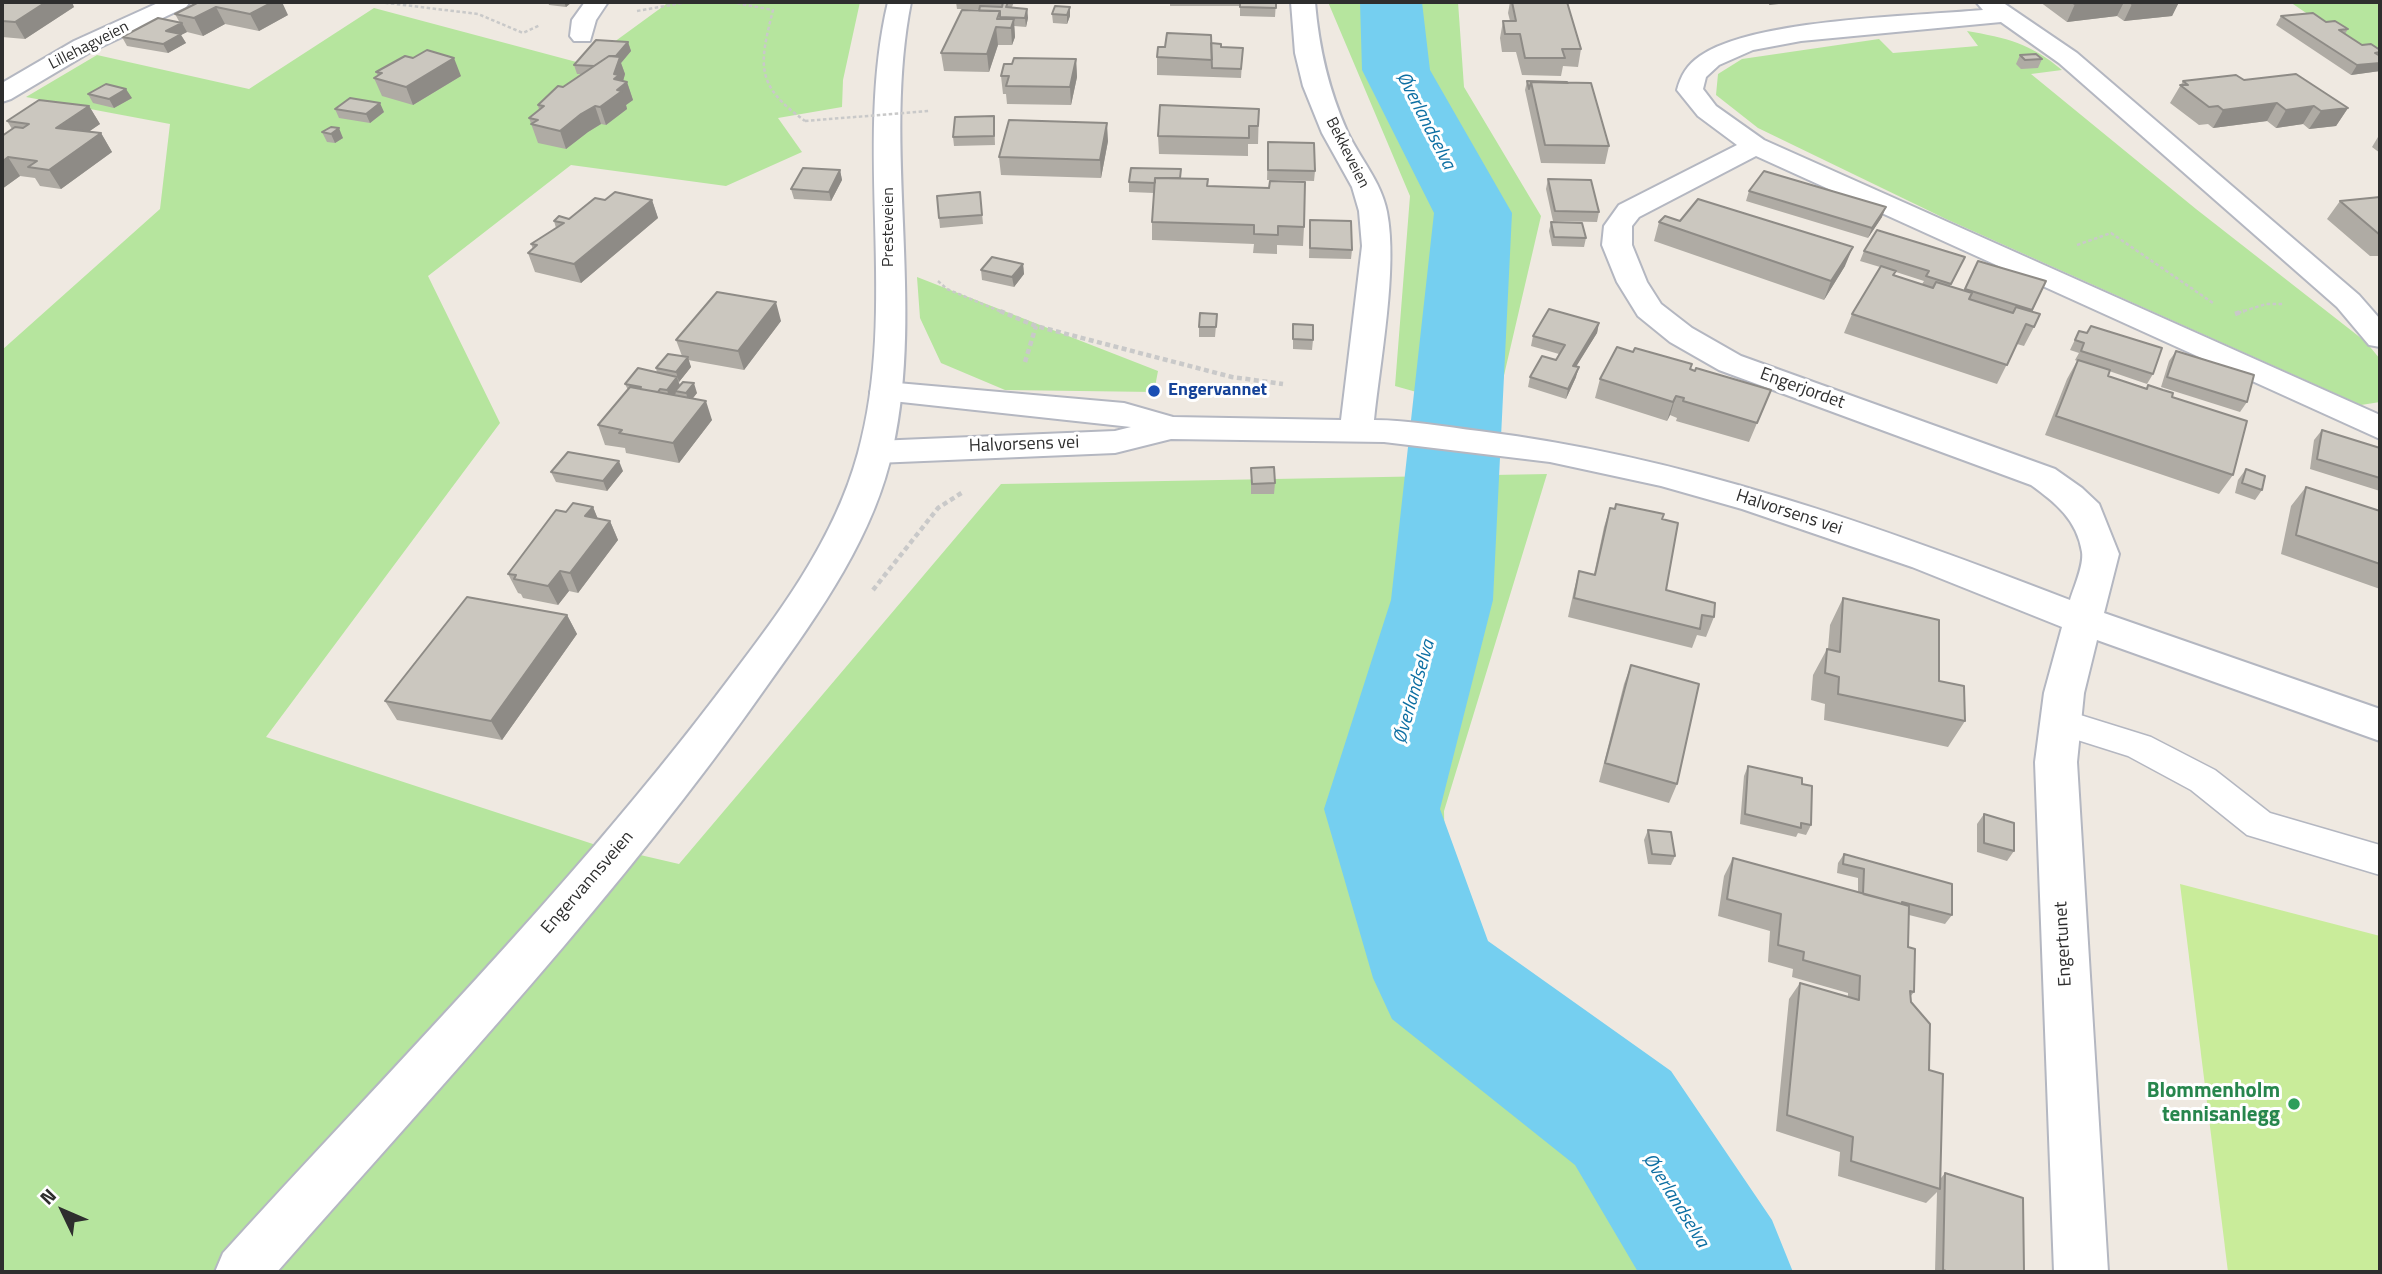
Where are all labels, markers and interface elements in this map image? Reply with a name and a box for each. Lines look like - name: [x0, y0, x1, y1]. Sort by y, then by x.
- street label: Lillehagveien: [46, 18, 132, 74]
- water label: Øverlandselva: [1391, 68, 1459, 174]
- street label: Bekkeveien: [1321, 114, 1373, 192]
- street label: Presteveien: [879, 187, 899, 267]
- street label: Engerjordet: [1757, 364, 1847, 414]
- place label: Engervannet: [1168, 380, 1267, 402]
- marker: Engervannet: [1146, 383, 1162, 399]
- street label: Halvorsens vei: [968, 432, 1080, 458]
- street label: Halvorsens vei: [1733, 486, 1845, 540]
- water label: Øverlandselva: [1389, 638, 1441, 746]
- street label: Engervannsveien: [537, 827, 639, 939]
- street label: Engertunet: [2051, 901, 2077, 987]
- place label: Blommenholm tennisanlegg: [2147, 1079, 2280, 1129]
- marker: Blommenholm tennisanlegg: [2286, 1096, 2302, 1112]
- water label: Øverlandselva: [1637, 1150, 1713, 1252]
- north arrow: [28, 1176, 98, 1246]
- text: N: [33, 1181, 63, 1211]

